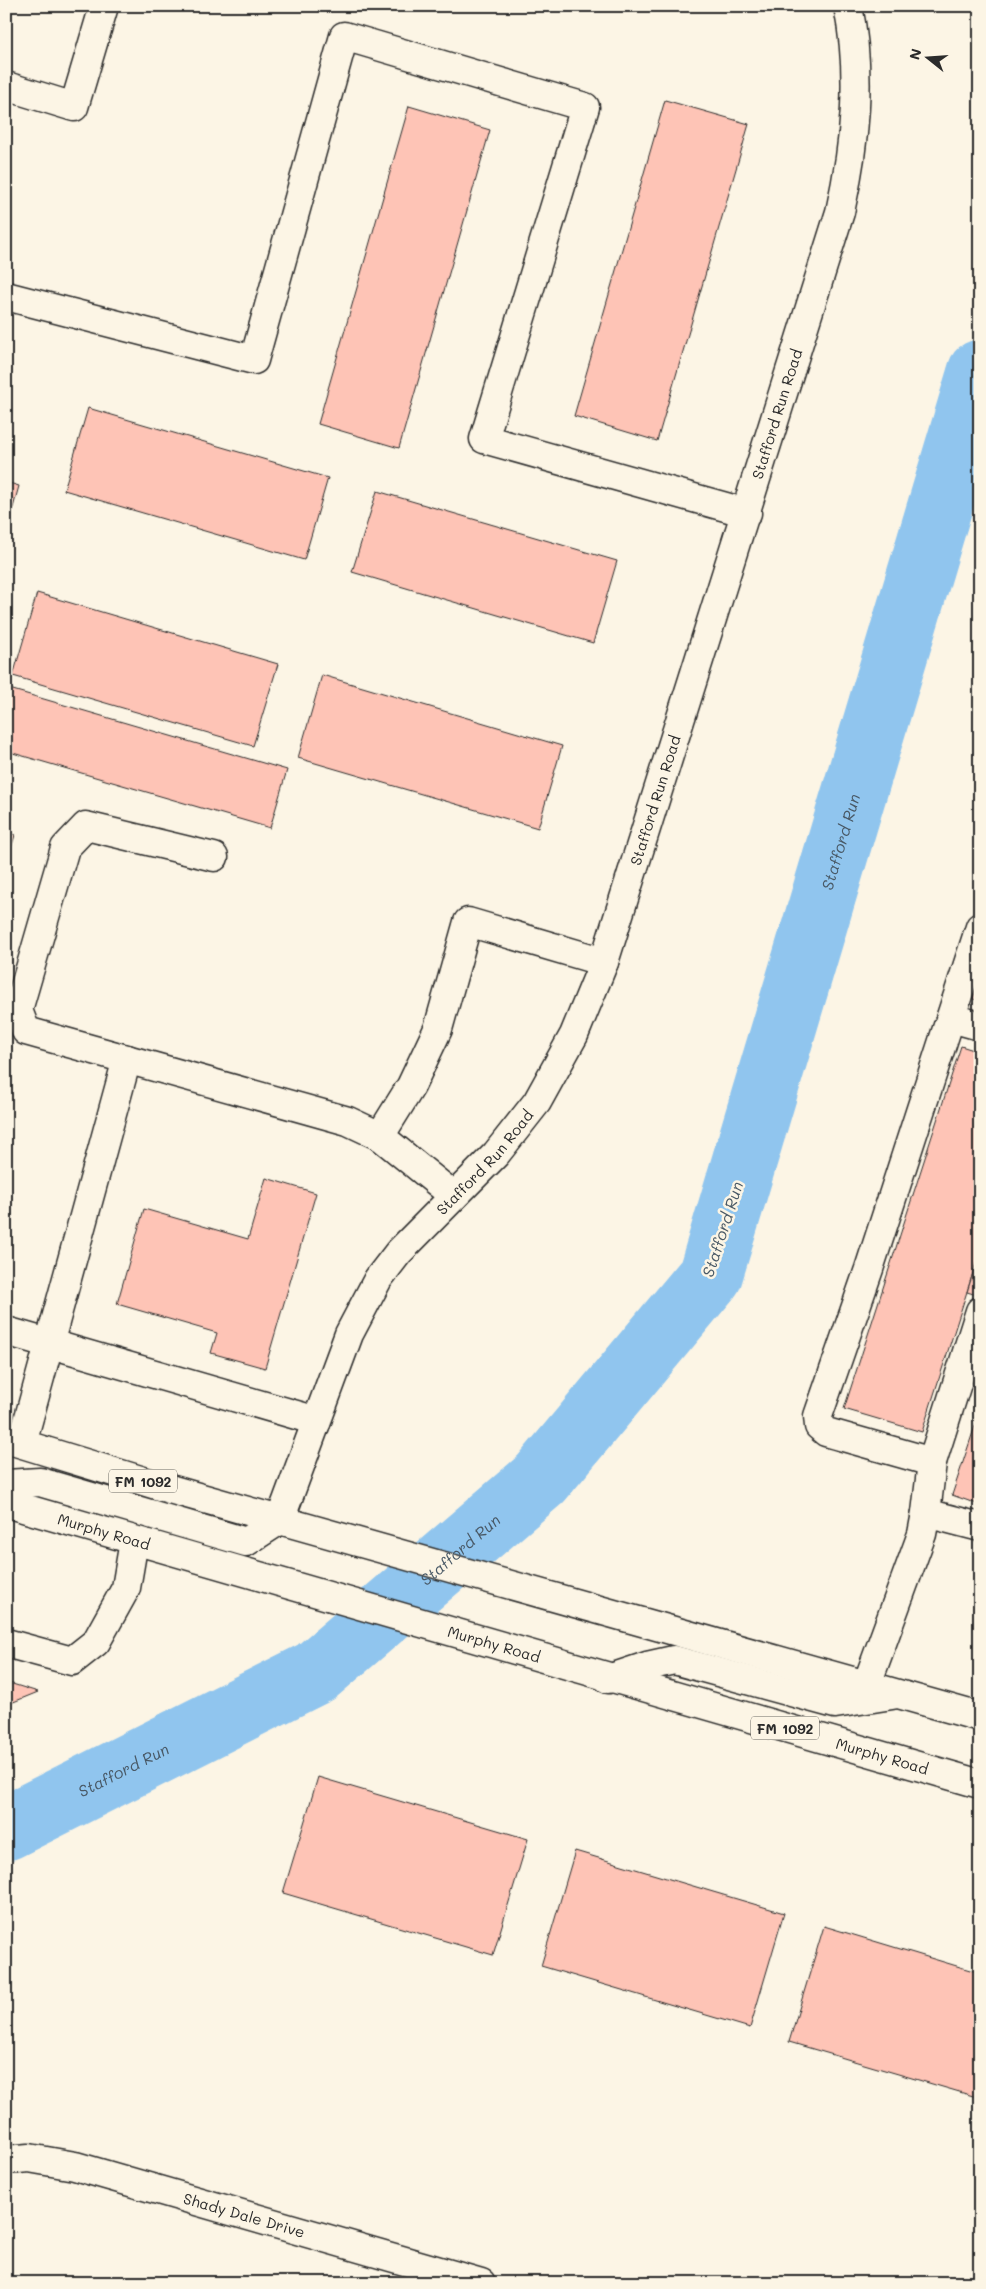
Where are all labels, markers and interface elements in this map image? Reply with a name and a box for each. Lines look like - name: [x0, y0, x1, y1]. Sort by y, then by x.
- north arrow: [904, 32, 954, 82]
- text: N: [904, 46, 926, 62]
- street label: Stafford Run Road: [747, 346, 806, 481]
- street label: Stafford Run Road: [625, 733, 685, 868]
- water label: Stafford Run: [815, 791, 864, 892]
- street label: Stafford Run Road: [432, 1105, 537, 1219]
- water label: Stafford Run: [697, 1178, 747, 1279]
- road number: FM 1092: [109, 1470, 177, 1492]
- street label: Murphy Road: [55, 1508, 153, 1554]
- water label: Stafford Run: [415, 1509, 504, 1589]
- street label: Murphy Road: [445, 1621, 543, 1667]
- road number: FM 1092: [751, 1716, 819, 1740]
- street label: Murphy Road: [834, 1733, 931, 1779]
- water label: Stafford Run: [74, 1737, 172, 1801]
- street label: Shady Dale Drive: [181, 2188, 307, 2242]

